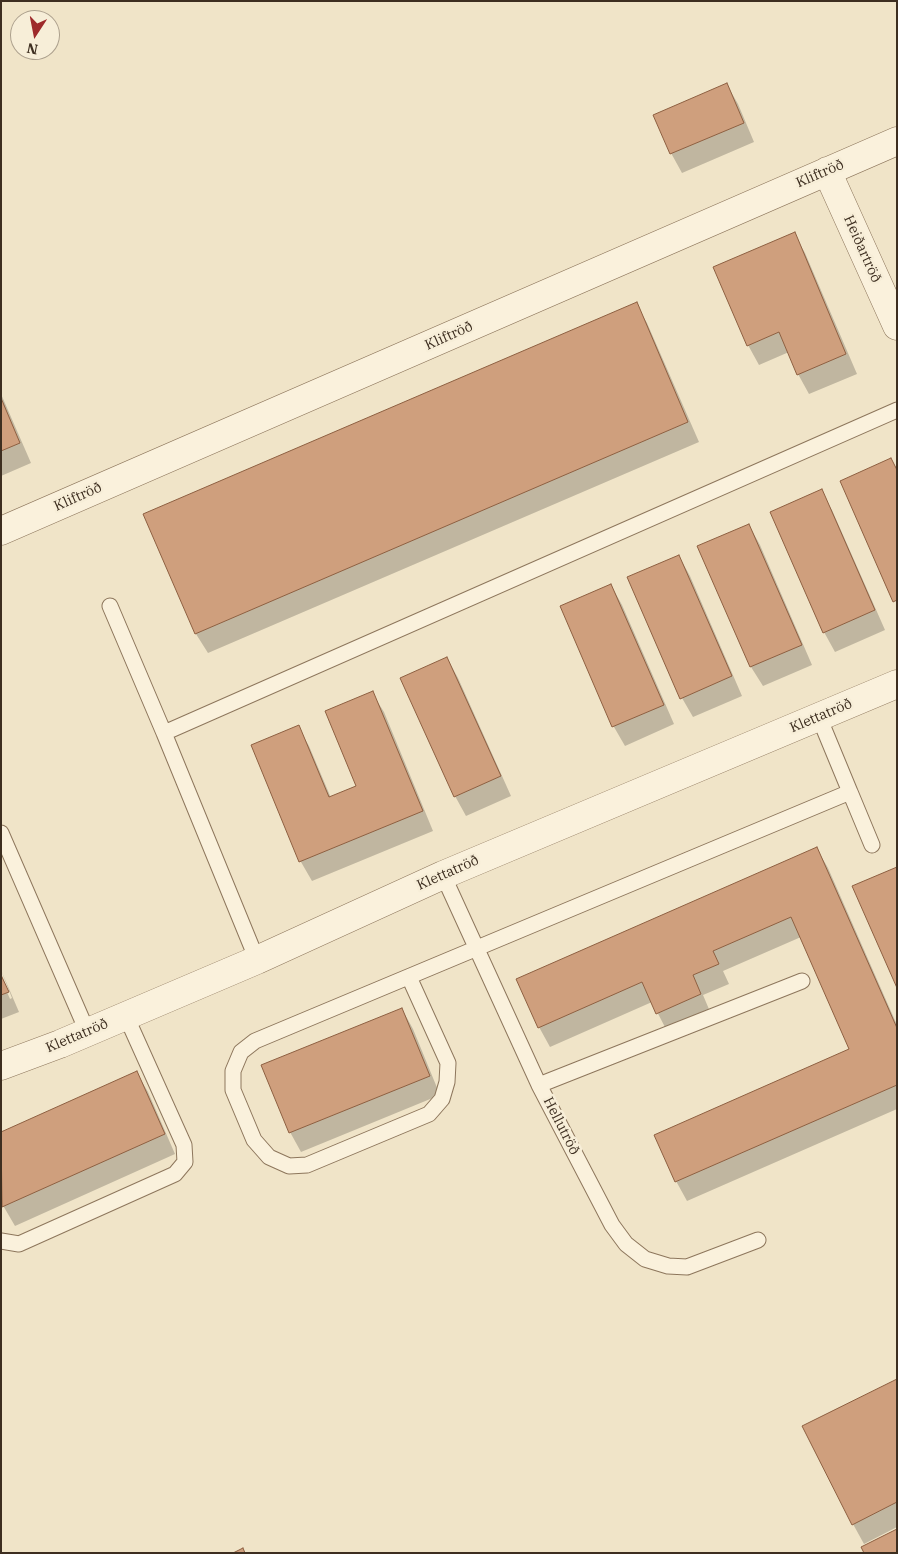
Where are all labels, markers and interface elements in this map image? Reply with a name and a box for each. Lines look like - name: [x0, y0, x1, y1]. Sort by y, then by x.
- north arrow: [10, 10, 60, 60]
- text: N: [25, 39, 39, 59]
- street label: Kliftröð: [794, 156, 846, 192]
- street label: Heiðartröð: [840, 213, 884, 285]
- street label: Kliftröð: [423, 318, 475, 354]
- street label: Kliftröð: [52, 479, 104, 515]
- street label: Klettatröð: [787, 695, 855, 737]
- street label: Klettatröð: [414, 852, 482, 894]
- street label: Klettatröð: [43, 1015, 111, 1057]
- street label: Hellutröð: [539, 1094, 583, 1158]

